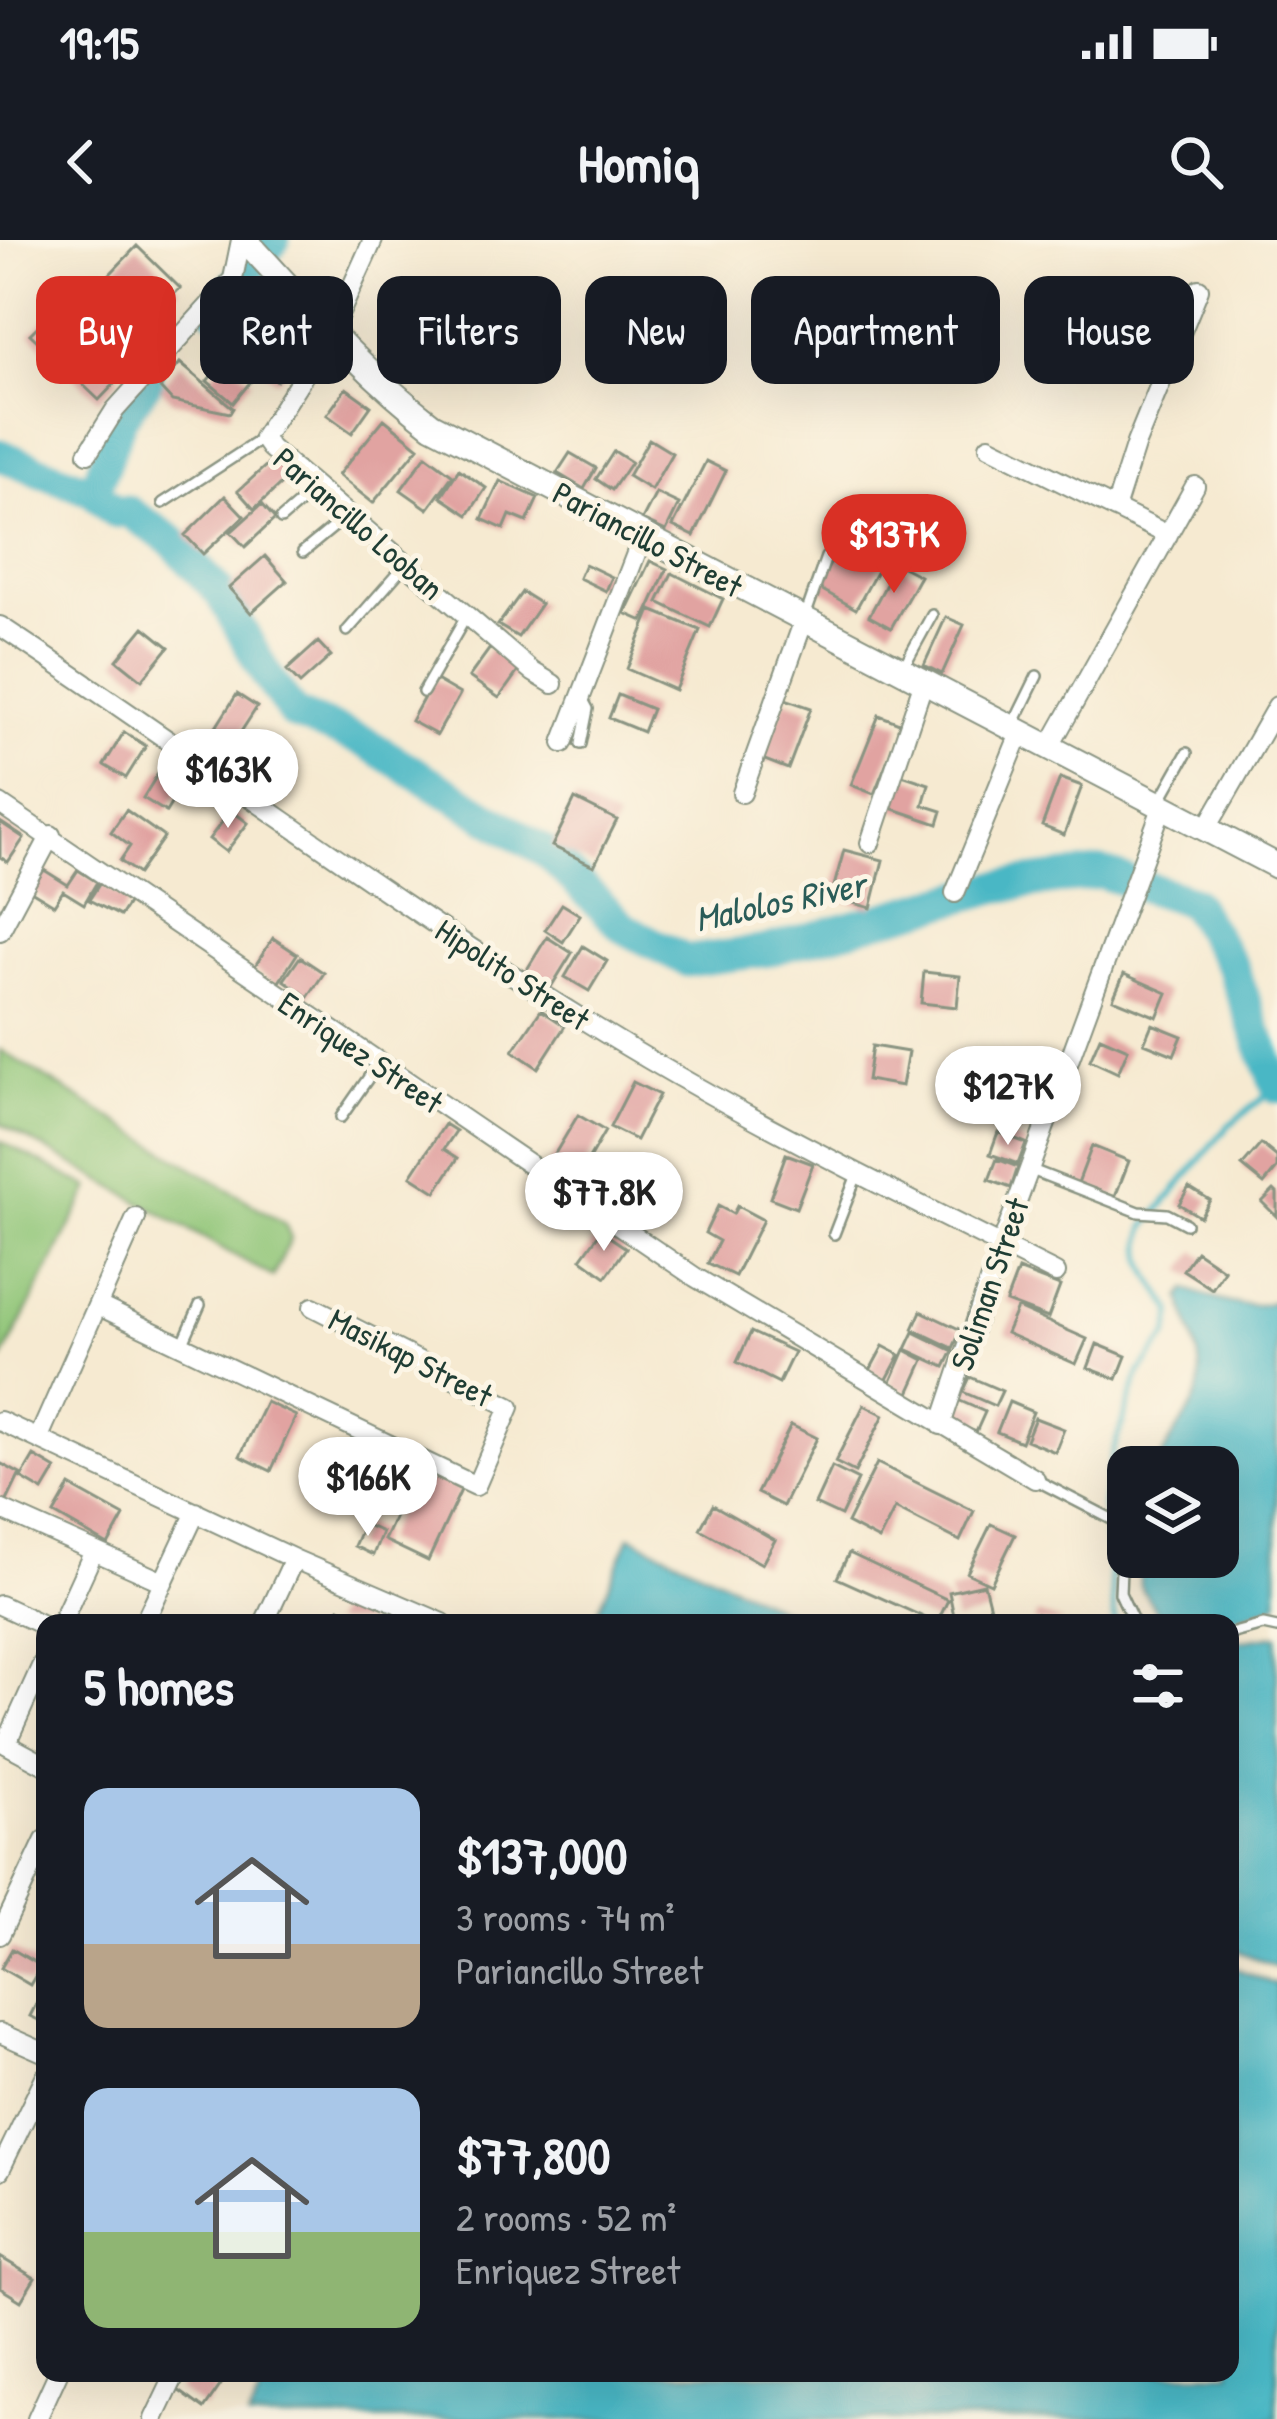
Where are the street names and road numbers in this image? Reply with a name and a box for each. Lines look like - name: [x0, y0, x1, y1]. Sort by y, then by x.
- street label: Pariancillo Looban: [264, 437, 454, 609]
- street label: Pariancillo Street: [545, 471, 751, 608]
- street label: Hipolito Street: [427, 908, 599, 1041]
- street label: Enriquez Street: [269, 981, 452, 1124]
- street label: Soliman Street: [939, 1191, 1039, 1376]
- street label: Masikap Street: [321, 1297, 501, 1418]

